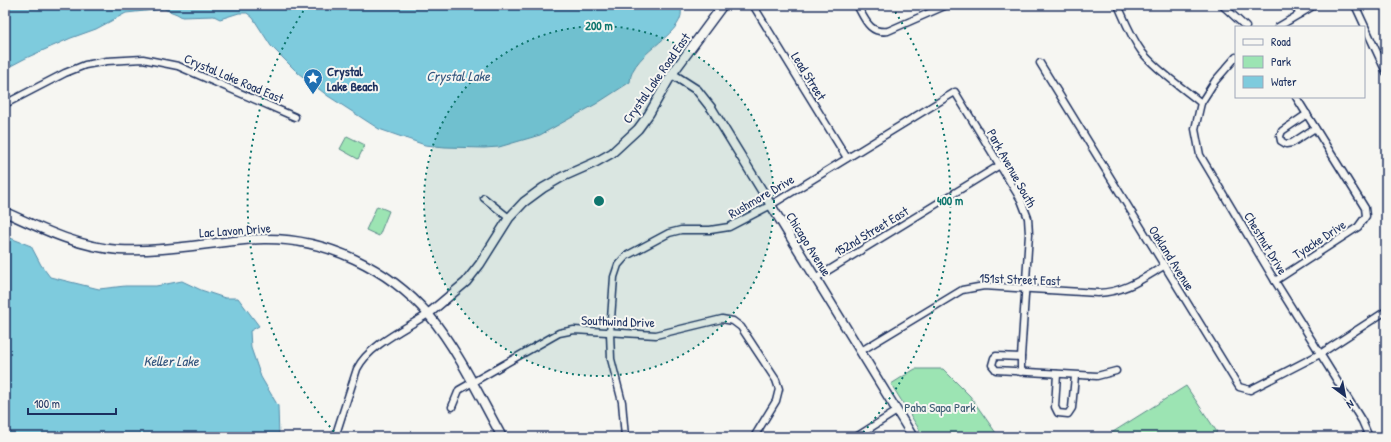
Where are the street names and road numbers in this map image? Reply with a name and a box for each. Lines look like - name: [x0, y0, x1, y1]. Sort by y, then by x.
- street label: Crystal Lake Road East: [618, 29, 694, 127]
- street label: Crystal Lake Road East: [181, 49, 287, 107]
- street label: Lead Street: [787, 49, 831, 104]
- street label: Park Avenue South: [983, 126, 1041, 211]
- street label: Rushmore Drive: [725, 170, 797, 222]
- street label: 152nd Street East: [830, 201, 912, 260]
- street label: Chicago Avenue: [782, 208, 836, 280]
- street label: Chestnut Drive: [1240, 208, 1292, 278]
- street label: Tyacke Drive: [1289, 215, 1349, 263]
- street label: Lac Lavon Drive: [199, 219, 271, 241]
- street label: Oakland Avenue: [1145, 222, 1199, 294]
- street label: 151st Street East: [979, 269, 1061, 289]
- street label: Southwind Drive: [581, 311, 655, 331]

